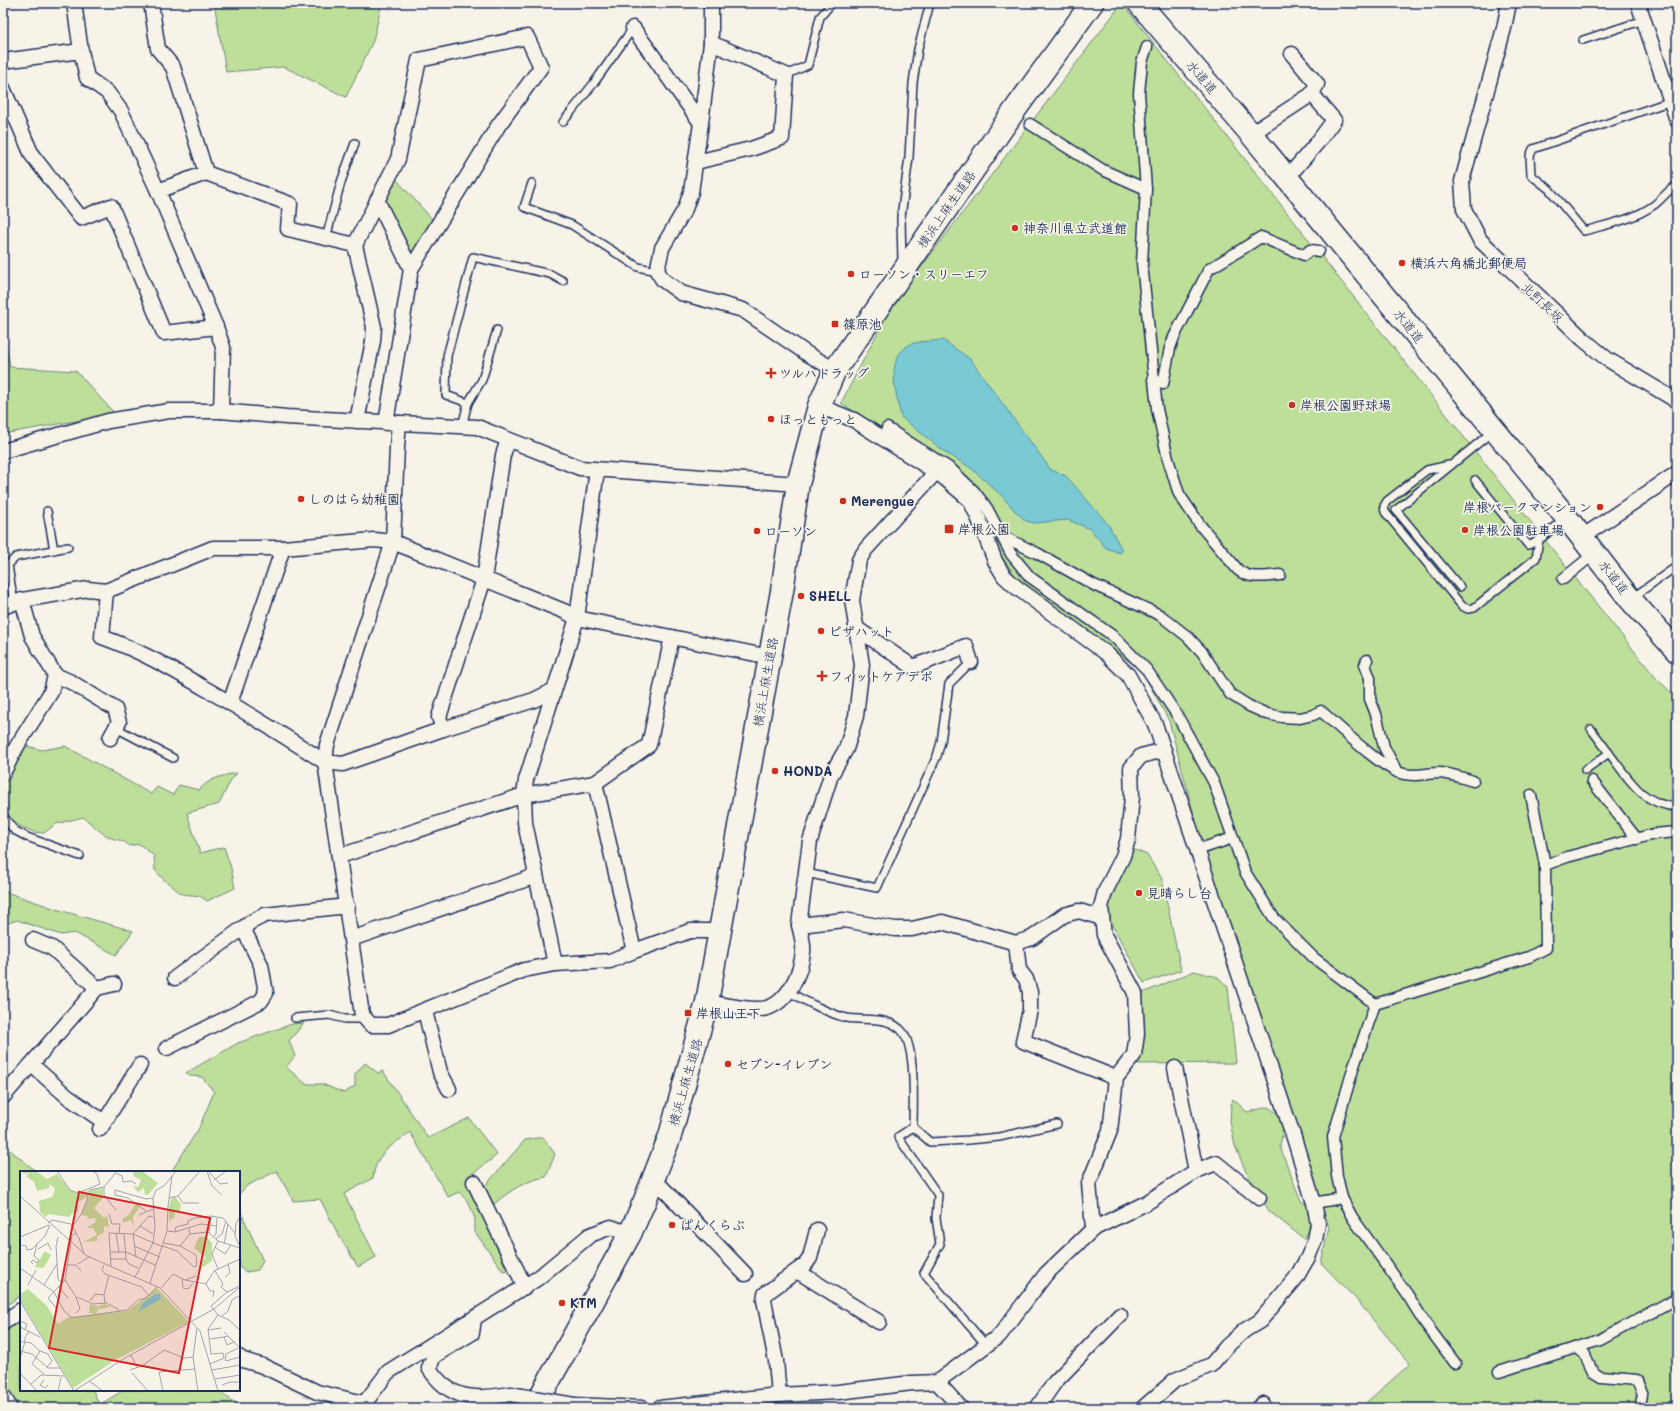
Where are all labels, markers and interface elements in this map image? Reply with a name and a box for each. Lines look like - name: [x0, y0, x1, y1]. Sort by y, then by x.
- street label: 水道道: [1183, 56, 1222, 97]
- street label: 横浜上麻生道路: [913, 167, 979, 251]
- place label: 神奈川県立武道館: [1023, 219, 1127, 236]
- marker: 神奈川県立武道館: [1010, 223, 1020, 233]
- place label: 横浜六角橋北郵便局: [1410, 254, 1527, 271]
- marker: 横浜六角橋北郵便局: [1397, 258, 1407, 268]
- place label: ローソン・スリーエフ: [859, 265, 989, 282]
- marker: ローソン・スリーエフ: [846, 269, 856, 279]
- street label: 北町長坂: [1519, 278, 1568, 326]
- street label: 水道道: [1391, 305, 1428, 346]
- place label: 篠原池: [843, 315, 882, 332]
- marker: 篠原池: [830, 319, 840, 329]
- place label: ツルハドラッグ: [779, 364, 869, 381]
- marker: ツルハドラッグ: [766, 368, 776, 378]
- place label: 岸根公園野球場: [1300, 396, 1391, 413]
- marker: 岸根公園野球場: [1287, 400, 1297, 410]
- place label: ほっともっと: [779, 410, 857, 427]
- marker: ほっともっと: [766, 414, 776, 424]
- place label: しのはら幼稚園: [309, 490, 400, 507]
- place label: Merengue: [851, 492, 914, 509]
- marker: しのはら幼稚園: [296, 494, 306, 504]
- marker: Merengue: [838, 496, 848, 506]
- place label: 岸根パークマンション: [1463, 498, 1592, 515]
- marker: 岸根パークマンション: [1595, 502, 1605, 512]
- place label: 岸根公園: [958, 520, 1010, 537]
- place label: 岸根公園駐車場: [1473, 521, 1564, 538]
- place label: ローソン: [765, 522, 817, 539]
- marker: 岸根公園: [943, 523, 955, 535]
- marker: 岸根公園駐車場: [1460, 525, 1470, 535]
- marker: ローソン: [752, 526, 762, 536]
- street label: 水道道: [1596, 556, 1633, 597]
- place label: SHELL: [809, 587, 851, 604]
- marker: SHELL: [796, 591, 806, 601]
- place label: ピザハット: [829, 622, 894, 639]
- marker: ピザハット: [816, 626, 826, 636]
- street label: 横浜上麻生道路: [748, 636, 781, 728]
- place label: フィットケアデポ: [830, 667, 933, 684]
- marker: フィットケアデポ: [817, 671, 827, 681]
- place label: HONDA: [783, 762, 832, 779]
- marker: HONDA: [770, 766, 780, 776]
- place label: 見晴らし台: [1147, 884, 1212, 901]
- marker: 見晴らし台: [1134, 888, 1144, 898]
- place label: 岸根山王下: [696, 1004, 761, 1021]
- marker: 岸根山王下: [683, 1008, 693, 1018]
- street label: 横浜上麻生道路: [664, 1036, 705, 1128]
- place label: セブン-イレブン: [736, 1055, 833, 1072]
- marker: セブン-イレブン: [723, 1059, 733, 1069]
- inset map: [20, 1171, 240, 1391]
- place label: ぱんくらぶ: [680, 1216, 745, 1233]
- marker: ぱんくらぶ: [667, 1220, 677, 1230]
- place label: KTM: [570, 1294, 597, 1311]
- marker: KTM: [557, 1298, 567, 1308]

